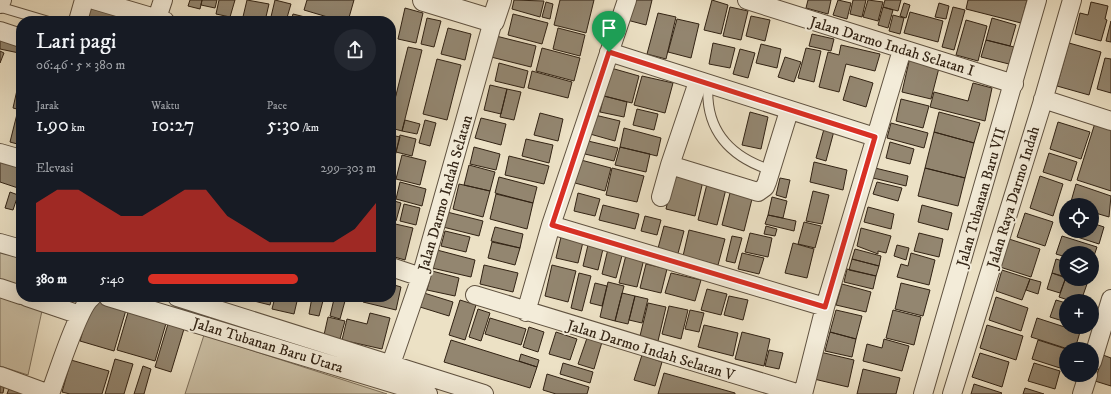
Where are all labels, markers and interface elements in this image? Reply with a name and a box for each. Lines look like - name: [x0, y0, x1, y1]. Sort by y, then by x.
- pin: [592, 11, 626, 52]
- street label: Jalan Darmo Indah Selatan I: [805, 12, 976, 81]
- icon: arrive: [598, 17, 620, 39]
- text: Lari pagi: [36, 28, 117, 55]
- button: share: [334, 29, 376, 71]
- text: 06:46 · 5 × 380 m: [36, 57, 125, 73]
- text: Jarak: [36, 99, 59, 113]
- text: Waktu: [151, 99, 180, 113]
- text: Pace: [267, 99, 287, 113]
- text: 1.90: [36, 113, 69, 138]
- text: 10:27: [151, 113, 194, 138]
- text: 5:30: [267, 113, 300, 138]
- street label: Jalan Darmo Indah Selatan: [414, 113, 477, 275]
- text: km: [69, 121, 85, 135]
- text: /km: [300, 121, 319, 135]
- street label: Jalan Raya Darmo Indah: [982, 124, 1044, 272]
- street label: Jalan Tubanan Baru VII: [952, 125, 1010, 271]
- text: Elevasi: [36, 160, 73, 176]
- text: 299–303 m: [321, 160, 376, 176]
- map controls: [1059, 198, 1099, 382]
- button: locate: [1059, 198, 1099, 238]
- button: layers: [1059, 246, 1099, 286]
- text: 380 m: [36, 271, 67, 287]
- text: 5:40: [100, 271, 124, 287]
- button: +: [1059, 294, 1099, 334]
- street label: Jalan Tubanan Baru Utara: [188, 313, 346, 378]
- street label: Jalan Darmo Indah Selatan V: [563, 315, 738, 385]
- button: −: [1059, 342, 1099, 382]

